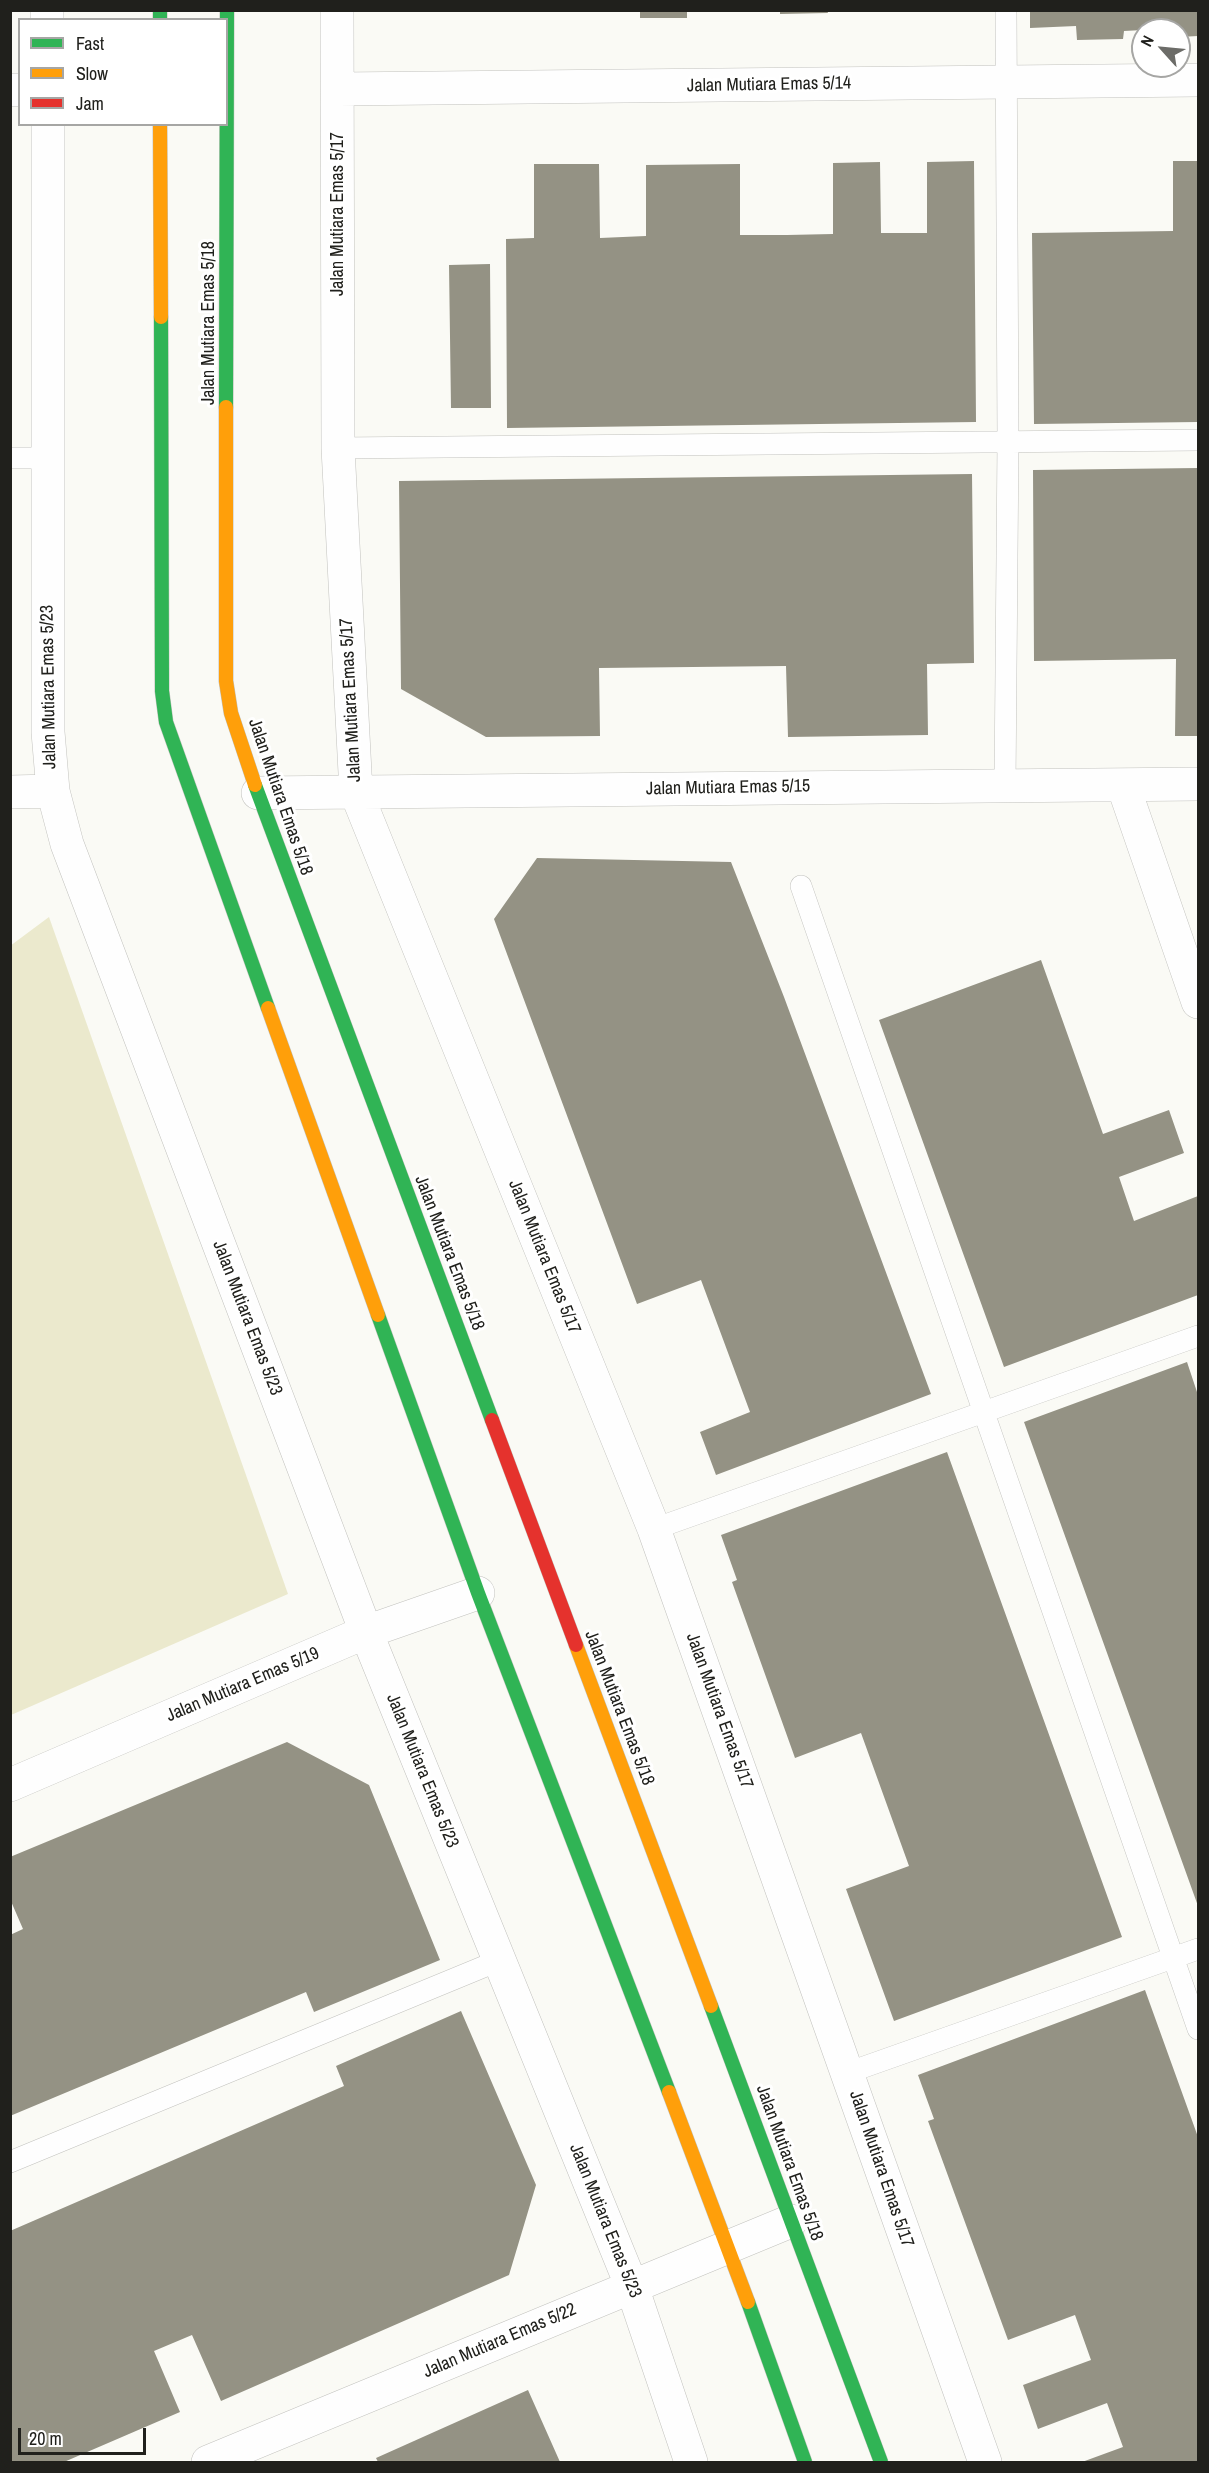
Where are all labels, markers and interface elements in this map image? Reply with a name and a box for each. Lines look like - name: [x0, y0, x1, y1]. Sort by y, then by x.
- legend: [18, 18, 228, 126]
- north arrow: [1131, 18, 1191, 78]
- text: Fast: [76, 31, 104, 56]
- text: N: [1135, 32, 1159, 50]
- text: Slow: [76, 61, 108, 86]
- street label: Jalan Mutiara Emas 5/14: [687, 73, 851, 97]
- text: Jam: [76, 91, 104, 116]
- street label: Jalan Mutiara Emas 5/17: [327, 132, 349, 296]
- street label: Jalan Mutiara Emas 5/18: [198, 241, 220, 405]
- street label: Jalan Mutiara Emas 5/23: [37, 605, 61, 769]
- street label: Jalan Mutiara Emas 5/17: [336, 618, 366, 782]
- street label: Jalan Mutiara Emas 5/18: [243, 716, 317, 878]
- street label: Jalan Mutiara Emas 5/15: [646, 776, 810, 800]
- street label: Jalan Mutiara Emas 5/18: [410, 1173, 488, 1333]
- street label: Jalan Mutiara Emas 5/17: [503, 1177, 585, 1337]
- street label: Jalan Mutiara Emas 5/23: [208, 1238, 286, 1398]
- street label: Jalan Mutiara Emas 5/18: [580, 1628, 658, 1788]
- street label: Jalan Mutiara Emas 5/17: [681, 1630, 757, 1792]
- street label: Jalan Mutiara Emas 5/19: [163, 1643, 323, 1727]
- street label: Jalan Mutiara Emas 5/23: [381, 1691, 463, 1851]
- street label: Jalan Mutiara Emas 5/18: [751, 2082, 827, 2244]
- street label: Jalan Mutiara Emas 5/17: [844, 2088, 918, 2250]
- street label: Jalan Mutiara Emas 5/23: [564, 2141, 646, 2301]
- street label: Jalan Mutiara Emas 5/22: [420, 2299, 580, 2383]
- scale bar: [21, 2416, 148, 2454]
- text: 20 m: [29, 2426, 62, 2451]

